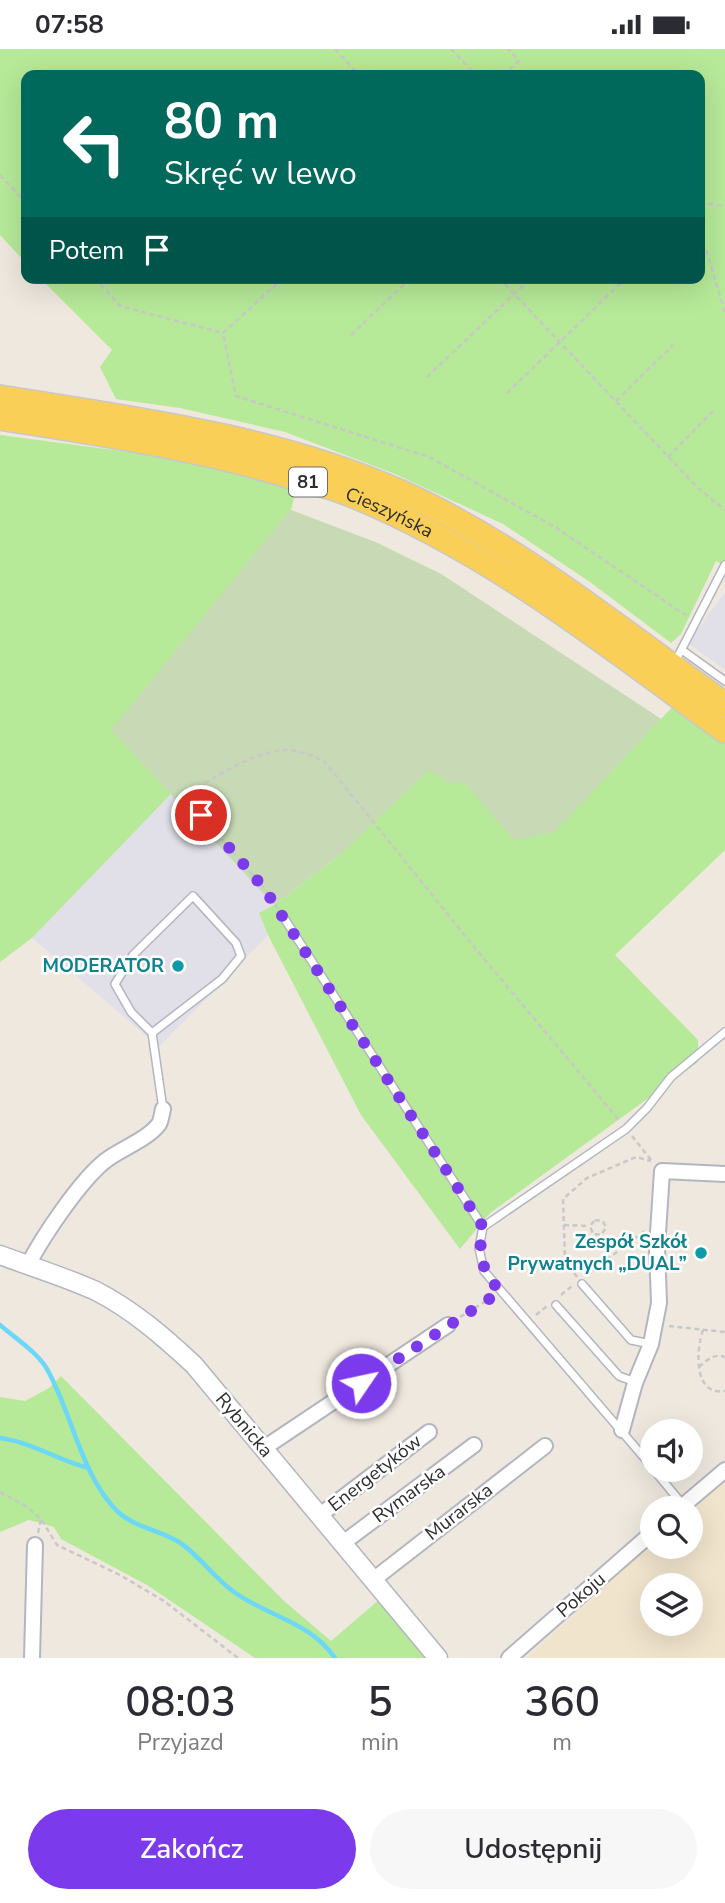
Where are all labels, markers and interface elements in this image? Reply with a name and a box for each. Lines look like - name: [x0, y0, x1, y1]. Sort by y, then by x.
- text: 07:58: [35, 7, 104, 42]
- text: 80 m: [164, 88, 279, 155]
- icon: left: [49, 98, 140, 189]
- text: Skręć w lewo: [164, 152, 357, 195]
- icon: arrive: [138, 231, 176, 269]
- text: Potem: [49, 233, 124, 268]
- road number: 81: [289, 467, 327, 496]
- street label: Cieszyńska: [341, 481, 438, 544]
- pin: [171, 785, 231, 845]
- icon: arrive: [182, 796, 220, 834]
- place label: MODERATOR: [42, 953, 164, 979]
- marker: MODERATOR: [170, 958, 186, 974]
- place label: Zespół Szkół Prywatnych „DUAL”: [507, 1229, 687, 1277]
- marker: Zespół Szkół Prywatnych „DUAL”: [693, 1245, 709, 1261]
- position arrow: [324, 1346, 398, 1420]
- street label: Rybnicka: [209, 1387, 279, 1463]
- map controls: [640, 1419, 703, 1636]
- button: sound: [640, 1419, 703, 1482]
- street label: Energetyków: [323, 1428, 427, 1518]
- street label: Rymarska: [367, 1459, 451, 1529]
- street label: Murarska: [420, 1477, 498, 1547]
- button: search: [640, 1496, 703, 1559]
- street label: Pokoju: [551, 1566, 611, 1624]
- button: layers: [640, 1573, 703, 1636]
- text: 08:03: [125, 1674, 236, 1731]
- text: 5: [367, 1674, 393, 1731]
- text: 360: [524, 1674, 600, 1731]
- text: Przyjazd: [137, 1727, 224, 1758]
- text: min: [361, 1727, 399, 1758]
- text: m: [552, 1727, 572, 1758]
- button: Zakończ: [28, 1809, 356, 1889]
- button: Udostępnij: [370, 1809, 697, 1889]

